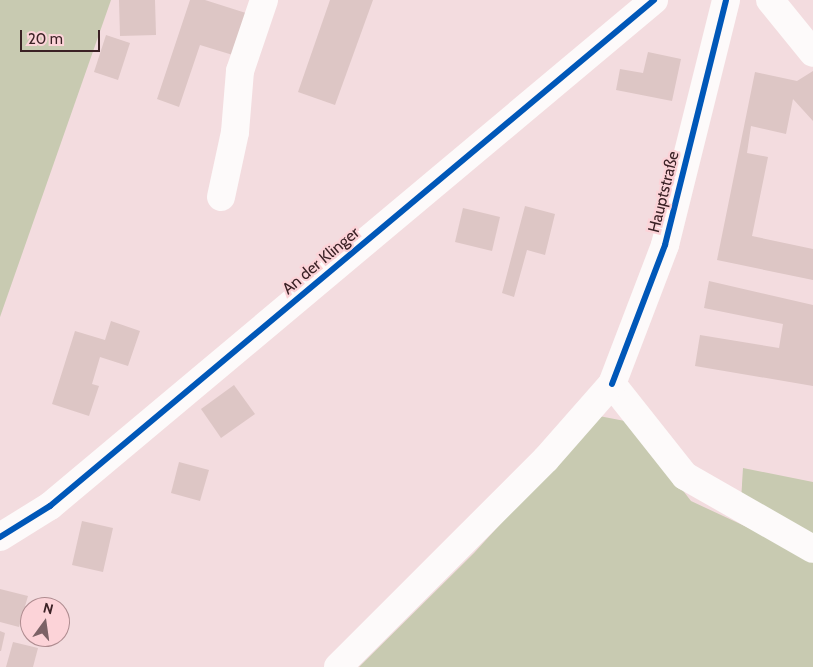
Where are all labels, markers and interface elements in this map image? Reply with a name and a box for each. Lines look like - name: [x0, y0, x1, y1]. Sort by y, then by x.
- scale bar: [22, 20, 102, 52]
- text: 20 m: [28, 30, 63, 48]
- street label: Hauptstraße: [645, 149, 683, 235]
- street label: An der Klinger: [279, 223, 363, 299]
- north arrow: [20, 597, 70, 647]
- text: N: [41, 598, 55, 618]

